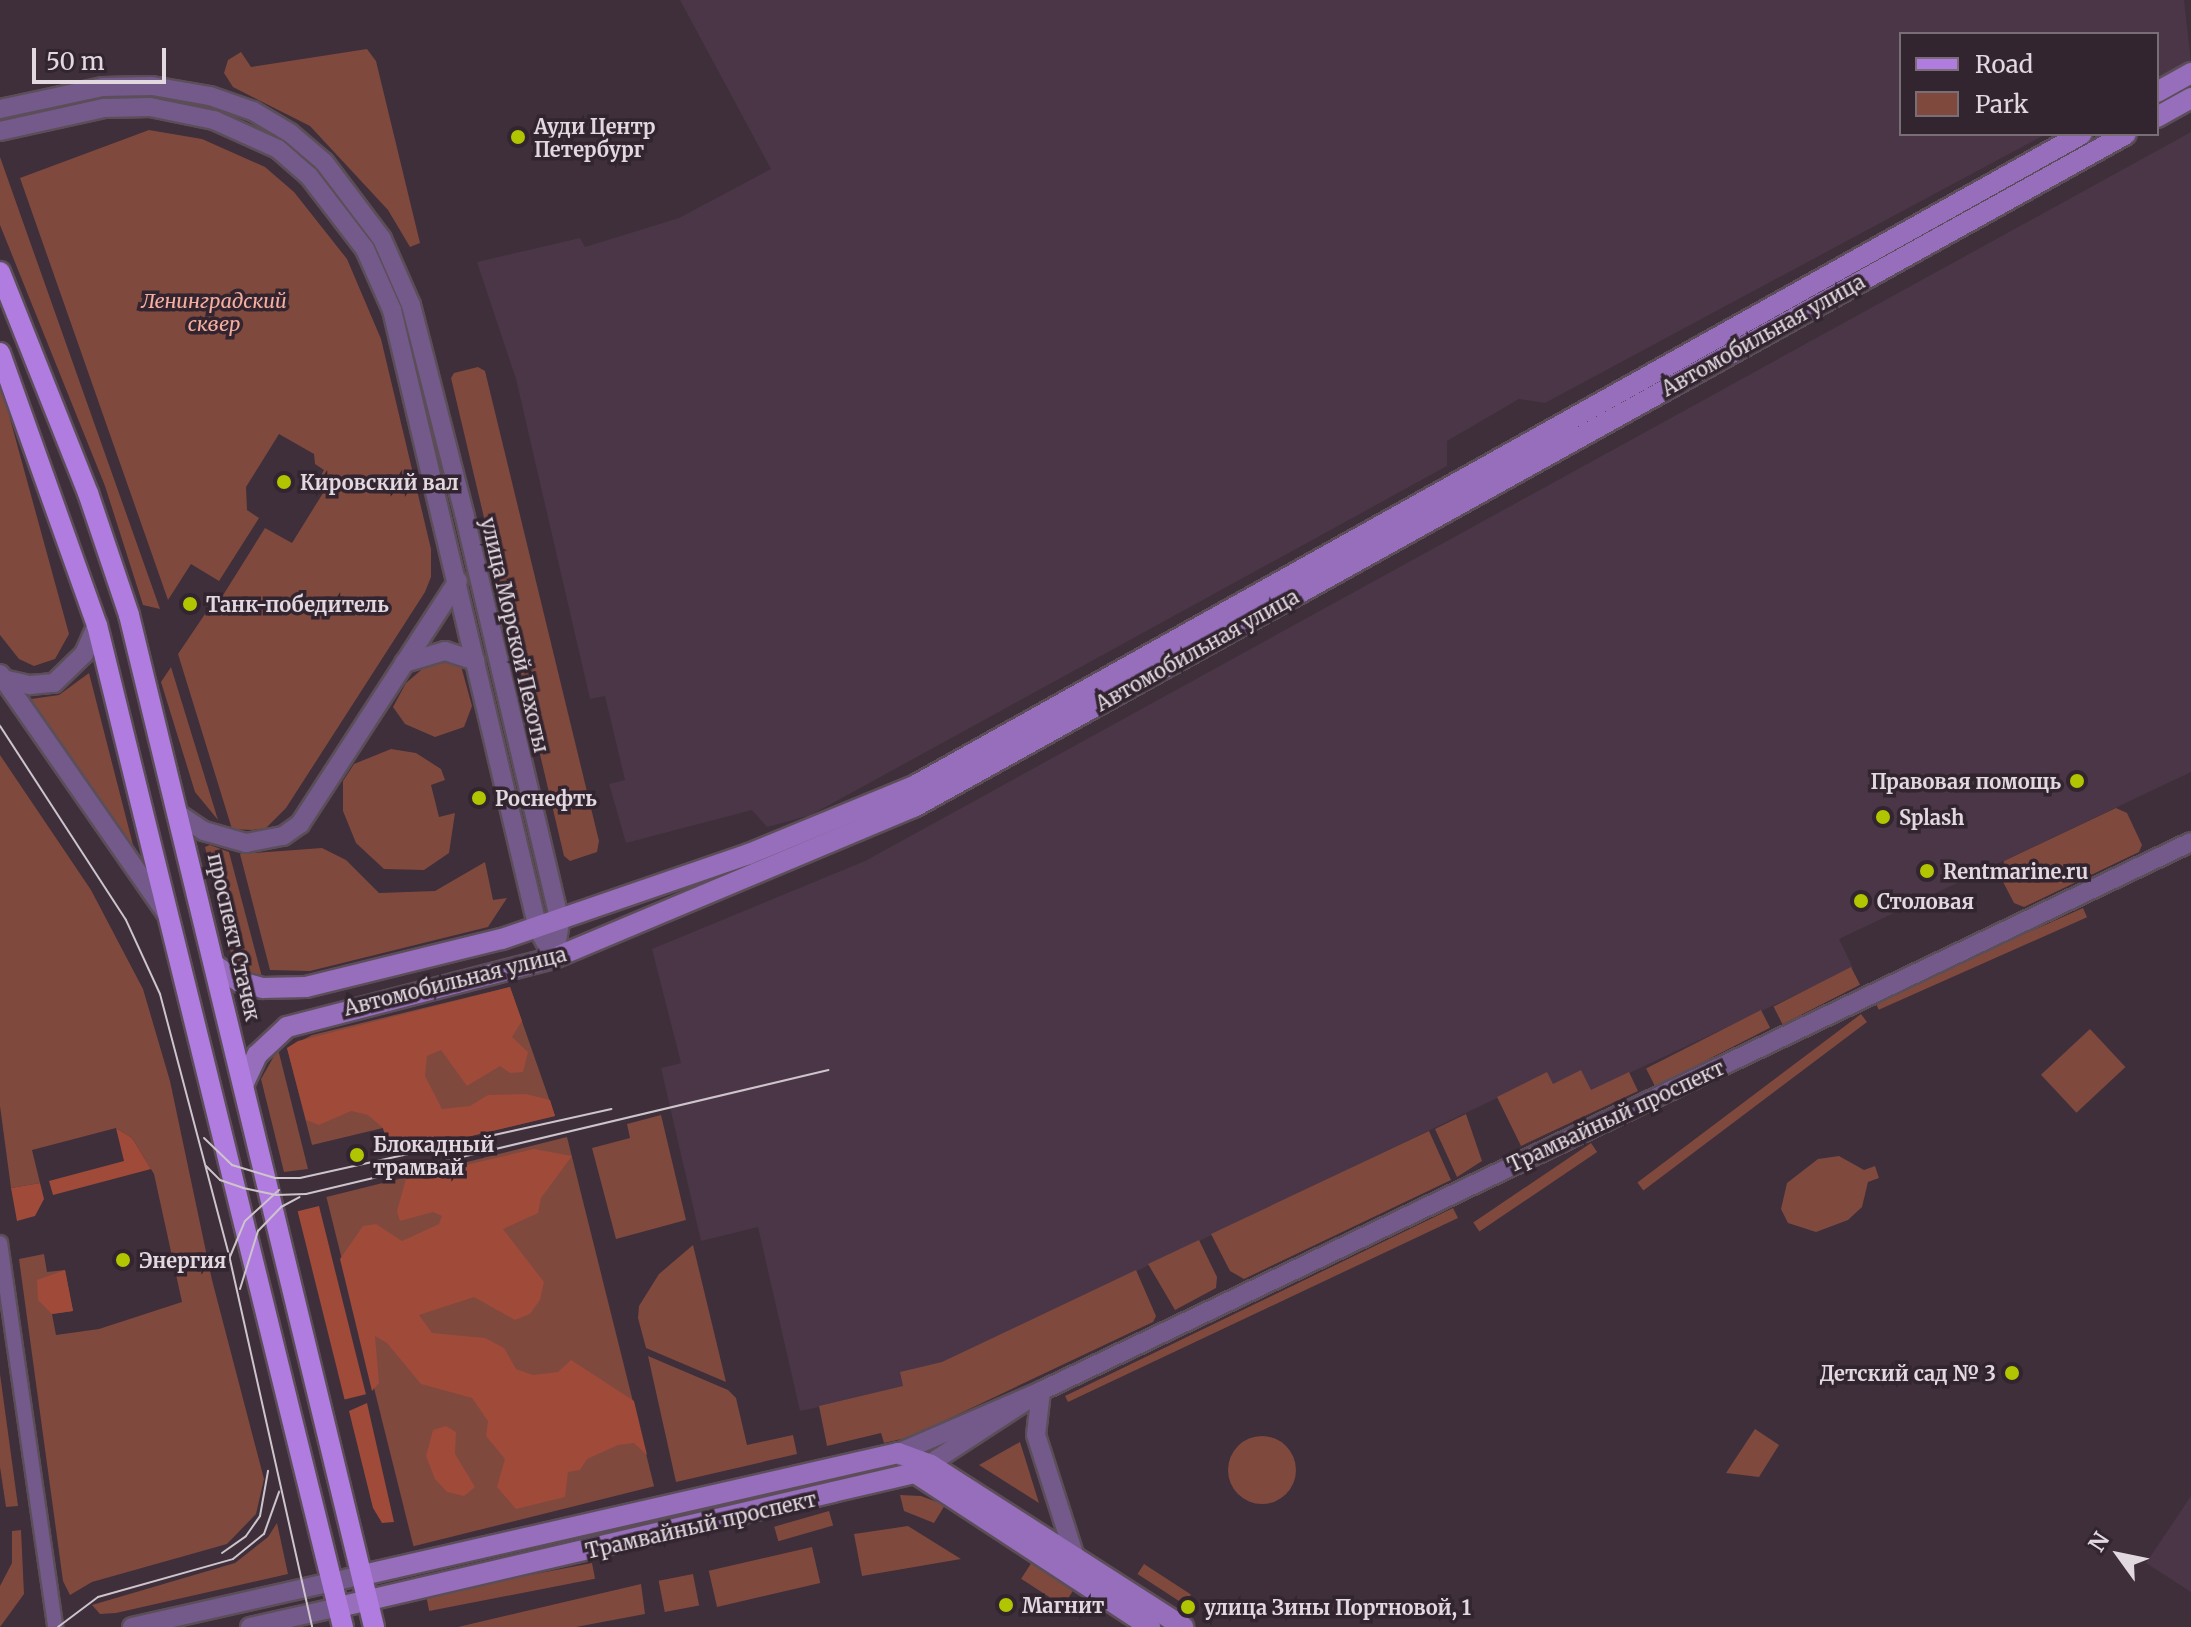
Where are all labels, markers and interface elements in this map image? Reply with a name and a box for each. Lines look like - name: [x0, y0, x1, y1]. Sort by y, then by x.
- scale bar: [36, 32, 170, 82]
- legend: [1899, 32, 2159, 136]
- text: 50 m: [46, 46, 105, 77]
- text: Road: [1975, 49, 2033, 80]
- text: Park: [1975, 89, 2028, 120]
- place label: Ауди Центр Петербург: [534, 114, 656, 161]
- marker: Ауди Центр Петербург: [509, 128, 527, 146]
- street label: Автомобильная улица: [1657, 269, 1869, 401]
- park label: Ленинградский сквер: [141, 288, 287, 335]
- place label: Кировский вал: [300, 470, 459, 494]
- marker: Кировский вал: [275, 473, 293, 491]
- street label: улица Морской Пехоты: [476, 515, 554, 755]
- street label: Автомобильная улица: [1091, 584, 1303, 716]
- place label: Танк-победитель: [206, 592, 389, 616]
- marker: Танк-победитель: [181, 595, 199, 613]
- place label: Правовая помощь: [1870, 769, 2061, 793]
- marker: Правовая помощь: [2068, 772, 2086, 790]
- place label: Роснефть: [495, 786, 597, 810]
- marker: Роснефть: [470, 789, 488, 807]
- place label: Splash: [1899, 805, 1964, 829]
- marker: Splash: [1874, 808, 1892, 826]
- street label: проспект Стачек: [203, 851, 265, 1023]
- place label: Rentmarine.ru: [1943, 859, 2088, 883]
- marker: Rentmarine.ru: [1918, 862, 1936, 880]
- place label: Столовая: [1877, 889, 1974, 913]
- marker: Столовая: [1852, 892, 1870, 910]
- street label: Автомобильная улица: [341, 942, 569, 1020]
- street label: Трамвайный проспект: [1504, 1055, 1728, 1177]
- place label: Блокадный трамвай: [373, 1132, 494, 1179]
- marker: Блокадный трамвай: [348, 1146, 366, 1164]
- place label: Энергия: [139, 1248, 226, 1272]
- marker: Энергия: [114, 1251, 132, 1269]
- place label: Детский сад № 3: [1820, 1361, 1996, 1385]
- marker: Детский сад № 3: [2003, 1364, 2021, 1382]
- street label: Трамвайный проспект: [583, 1487, 819, 1563]
- north arrow: [2079, 1515, 2159, 1595]
- text: N: [2082, 1527, 2115, 1557]
- place label: Магнит: [1022, 1593, 1104, 1617]
- place label: улица Зины Портновой, 1: [1204, 1595, 1471, 1619]
- marker: Магнит: [997, 1596, 1015, 1614]
- marker: улица Зины Портновой, 1: [1179, 1598, 1197, 1616]

